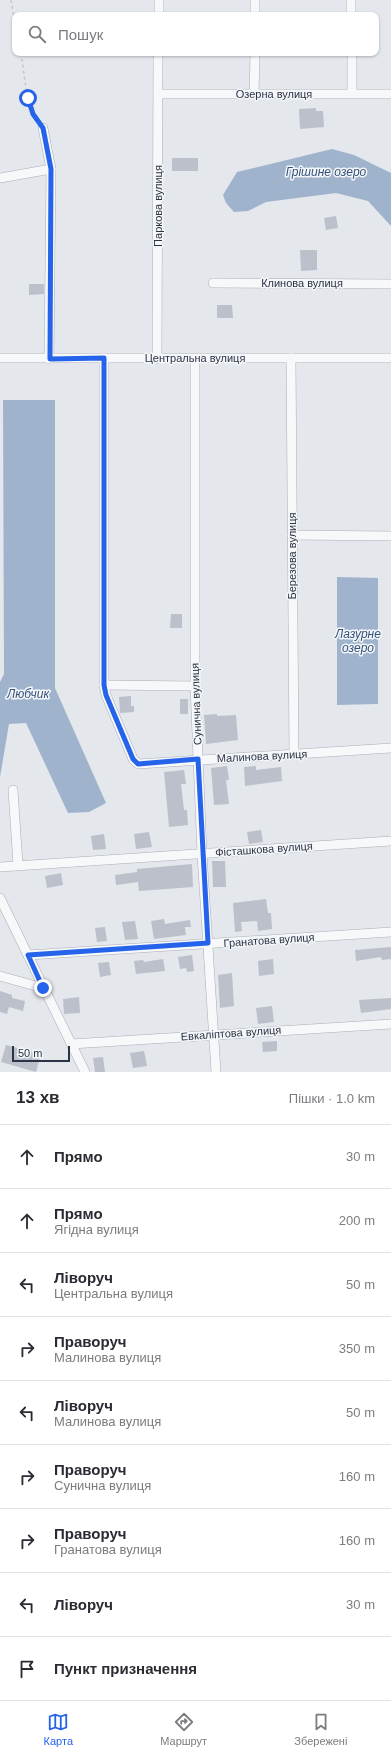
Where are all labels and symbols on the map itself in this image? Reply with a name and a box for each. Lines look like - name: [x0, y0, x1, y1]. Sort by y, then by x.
- street label: Озерна вулиця: [236, 88, 312, 100]
- route start: [19, 89, 37, 107]
- street label: Паркова вулиця: [152, 165, 164, 247]
- water label: Грішине озеро: [286, 165, 367, 179]
- street label: Клинова вулиця: [261, 277, 343, 289]
- street label: Центральна вулиця: [145, 352, 245, 364]
- street label: Березова вулиця: [286, 512, 298, 599]
- water label: Лазурне озеро: [334, 627, 381, 655]
- street label: Сунична вулиця: [189, 663, 203, 745]
- water label: Любчик: [6, 687, 50, 701]
- street label: Малинова вулиця: [216, 748, 308, 764]
- street label: Фісташкова вулиця: [215, 840, 313, 858]
- street label: Гранатова вулиця: [223, 931, 315, 949]
- route end: [34, 979, 52, 997]
- street label: Евкаліптова вулиця: [180, 1023, 282, 1043]
- scale bar: [12, 1044, 70, 1063]

